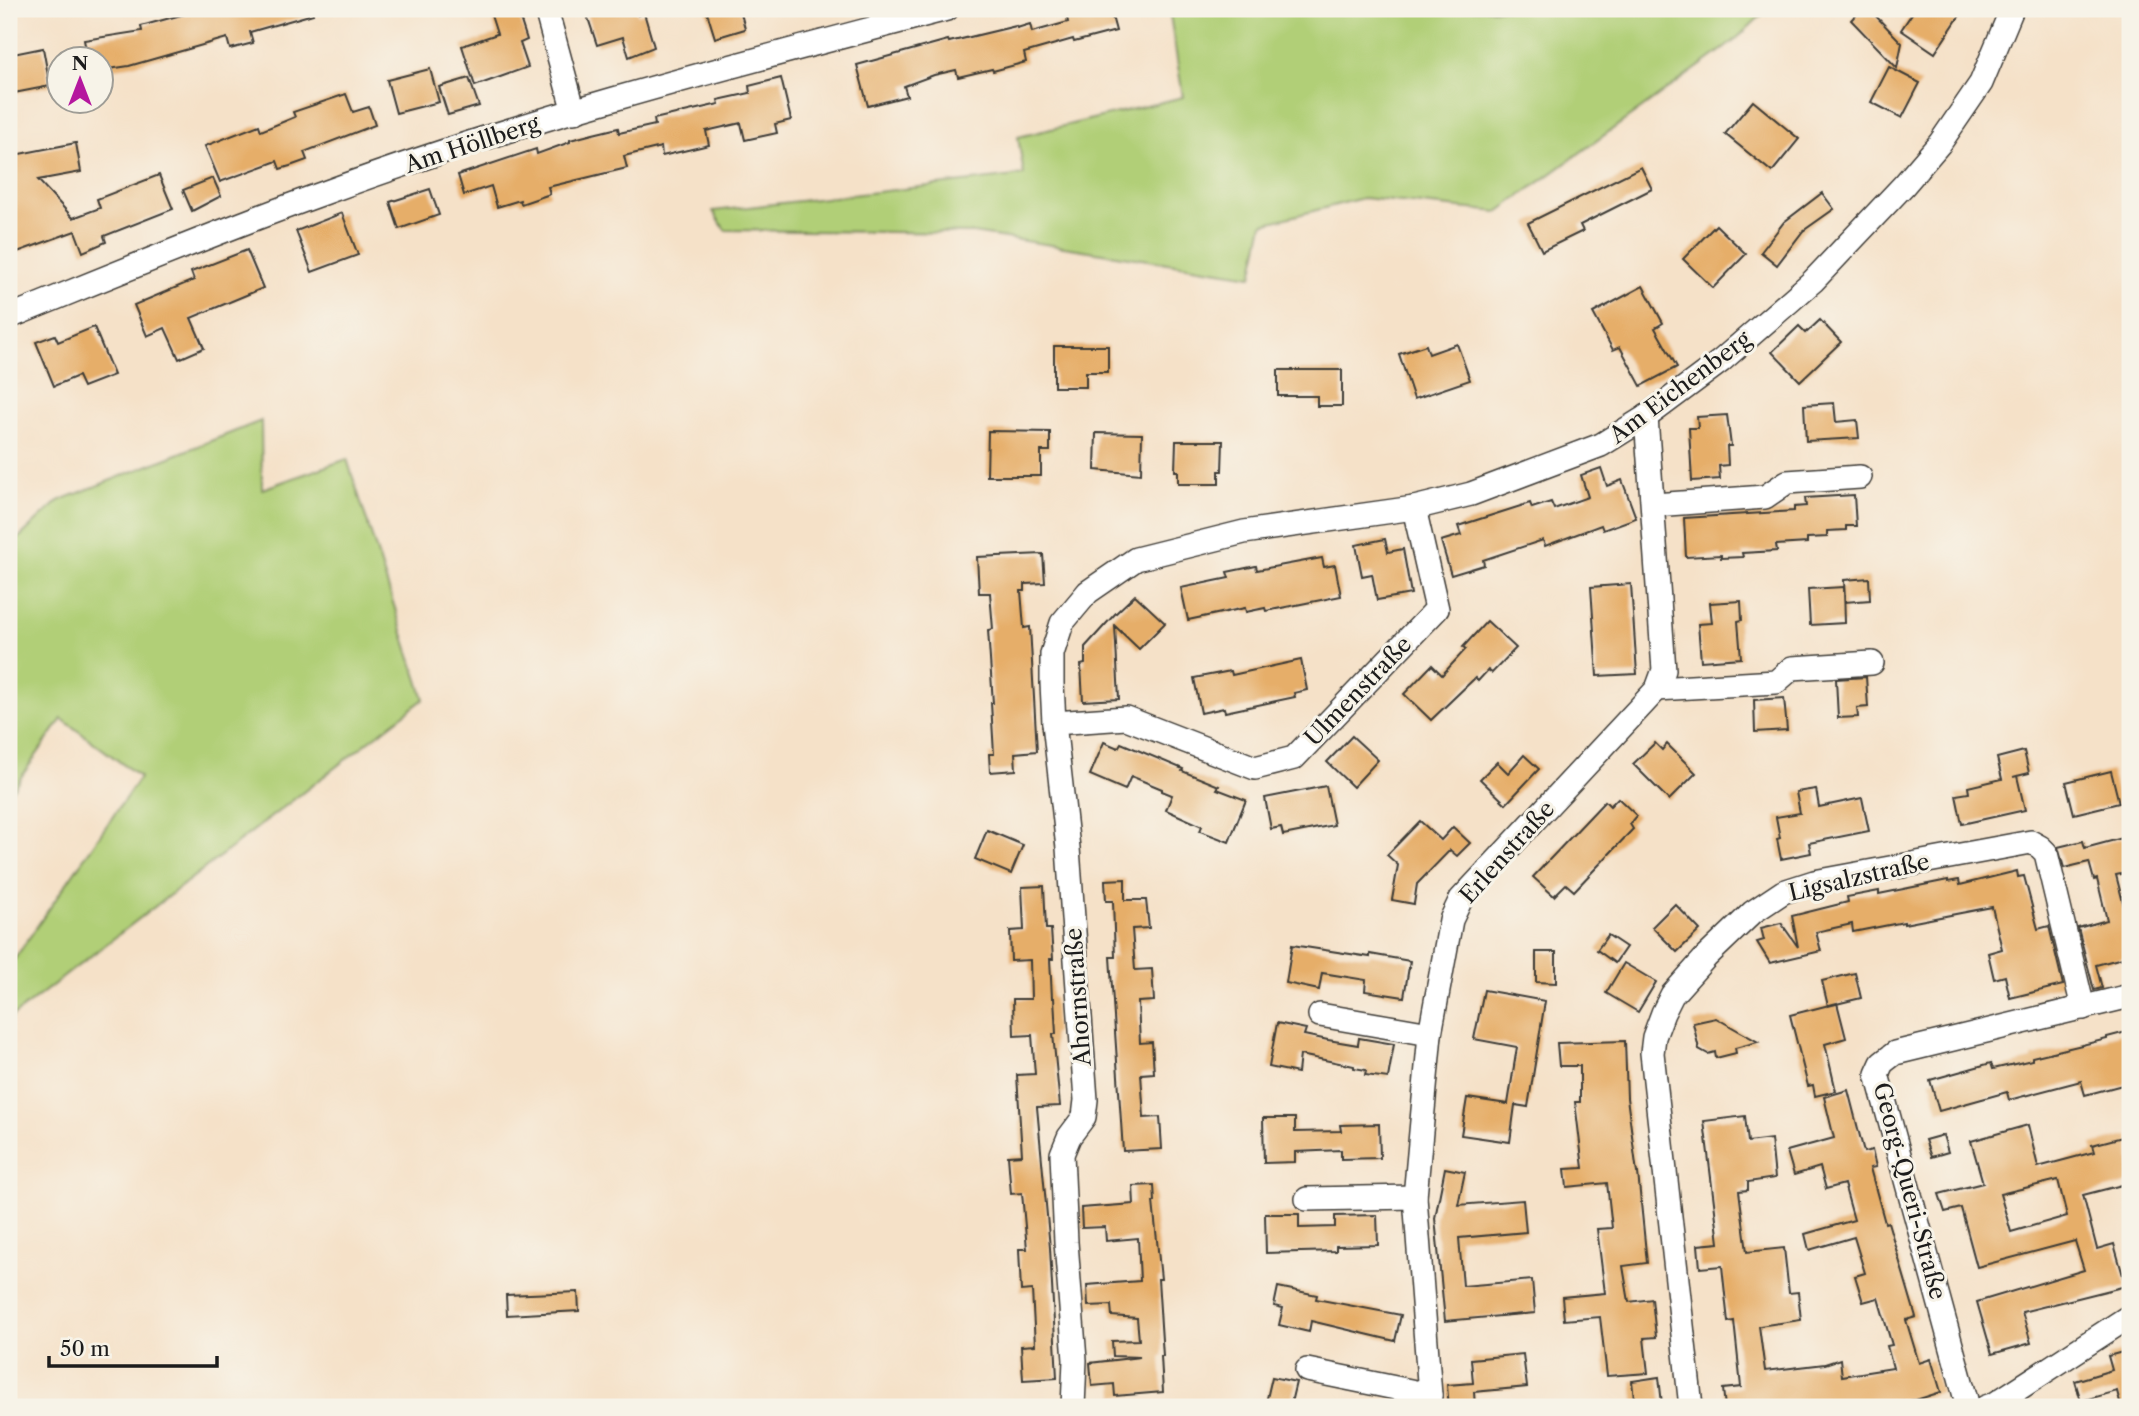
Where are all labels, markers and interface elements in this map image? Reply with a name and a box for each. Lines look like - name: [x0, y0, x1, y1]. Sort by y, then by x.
- north arrow: [46, 46, 116, 116]
- text: N: [72, 52, 88, 75]
- street label: Am Höllberg: [400, 109, 544, 179]
- street label: Am Eichenberg: [1603, 324, 1757, 450]
- street label: Ulmenstraße: [1299, 630, 1417, 752]
- street label: Erlenstraße: [1454, 795, 1560, 909]
- street label: Ligsalzstraße: [1786, 847, 1932, 907]
- street label: Ahornstraße: [1059, 927, 1097, 1068]
- street label: Georg-Queri-Straße: [1868, 1079, 1952, 1303]
- scale bar: [49, 1325, 217, 1369]
- text: 50 m: [60, 1336, 110, 1361]

